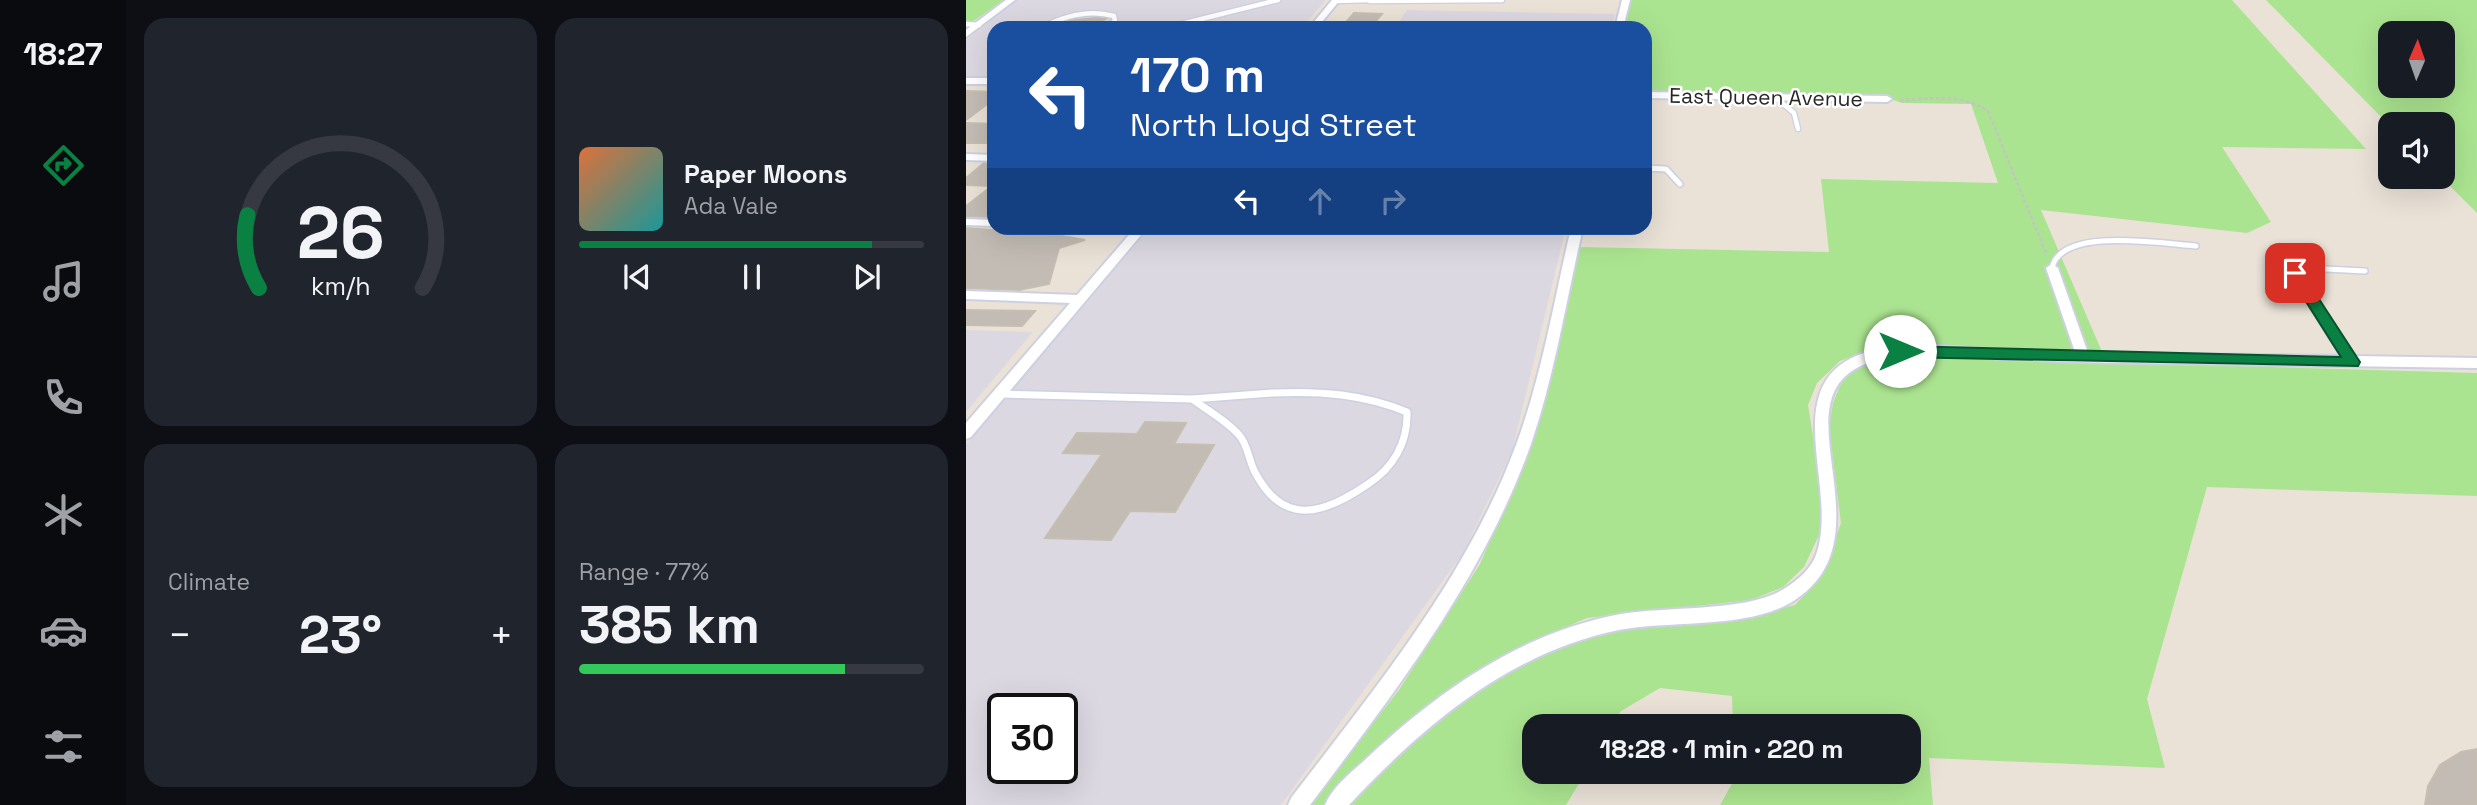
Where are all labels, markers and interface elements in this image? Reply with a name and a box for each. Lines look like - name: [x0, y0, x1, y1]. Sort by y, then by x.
- north arrow: [2378, 21, 2455, 98]
- map controls: [2378, 21, 2455, 189]
- text: 18:27: [23, 34, 103, 74]
- text: 170 m: [1130, 44, 1265, 106]
- icon: left: [1015, 49, 1106, 140]
- street label: East Queen Avenue: [1669, 82, 1863, 112]
- text: North Lloyd Street: [1130, 105, 1417, 145]
- button: sound: [2378, 112, 2455, 189]
- icon: directions: [39, 141, 88, 190]
- text: Paper Moons: [684, 157, 847, 191]
- icon: left: [1228, 182, 1266, 220]
- icon: ahead: [1301, 182, 1339, 220]
- icon: right: [1374, 182, 1412, 220]
- text: 26: [296, 186, 385, 279]
- text: Ada Vale: [684, 191, 778, 221]
- pin: [2265, 243, 2325, 303]
- icon: arrive: [2276, 254, 2314, 292]
- icon: music: [39, 257, 88, 306]
- icon: previous: [618, 258, 656, 296]
- icon: pause: [733, 258, 771, 296]
- icon: next: [848, 258, 886, 296]
- text: km/h: [311, 270, 370, 302]
- position arrow: [1863, 314, 1937, 388]
- icon: phone: [39, 373, 88, 422]
- icon: climate: [39, 490, 88, 539]
- text: Range · 77%: [579, 557, 709, 587]
- text: Climate: [168, 567, 250, 597]
- text: 385 km: [579, 592, 760, 658]
- text: 23°: [299, 602, 382, 668]
- icon: car: [39, 606, 88, 655]
- text: −: [168, 611, 192, 659]
- text: +: [489, 611, 513, 659]
- speed limit sign: 30: [987, 693, 1078, 784]
- icon: filters: [39, 722, 88, 771]
- text: 18:28 · 1 min · 220 m: [1600, 732, 1843, 766]

